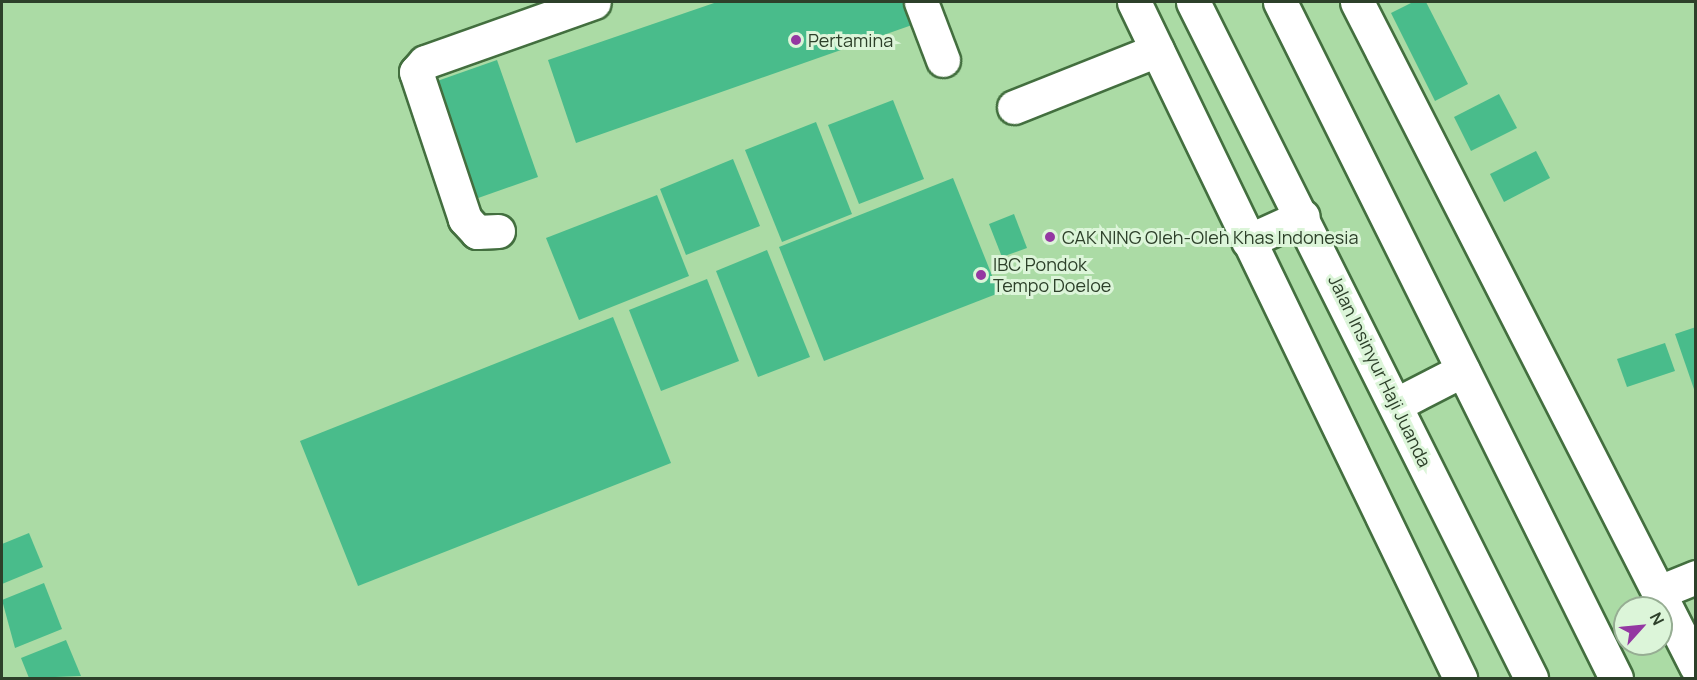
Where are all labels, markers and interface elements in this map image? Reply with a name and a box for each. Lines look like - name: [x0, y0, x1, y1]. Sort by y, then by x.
- place label: Pertamina: [808, 29, 893, 51]
- marker: Pertamina: [789, 33, 803, 47]
- place label: CAK NING Oleh-Oleh Khas Indonesia: [1062, 226, 1359, 248]
- marker: CAK NING Oleh-Oleh Khas Indonesia: [1043, 230, 1057, 244]
- place label: IBC Pondok Tempo Doeloe: [993, 254, 1111, 296]
- marker: IBC Pondok Tempo Doeloe: [974, 268, 988, 282]
- street label: Jalan Insinyur Haji Juanda: [1324, 271, 1436, 471]
- north arrow: [1613, 596, 1673, 656]
- text: N: [1645, 609, 1670, 629]

